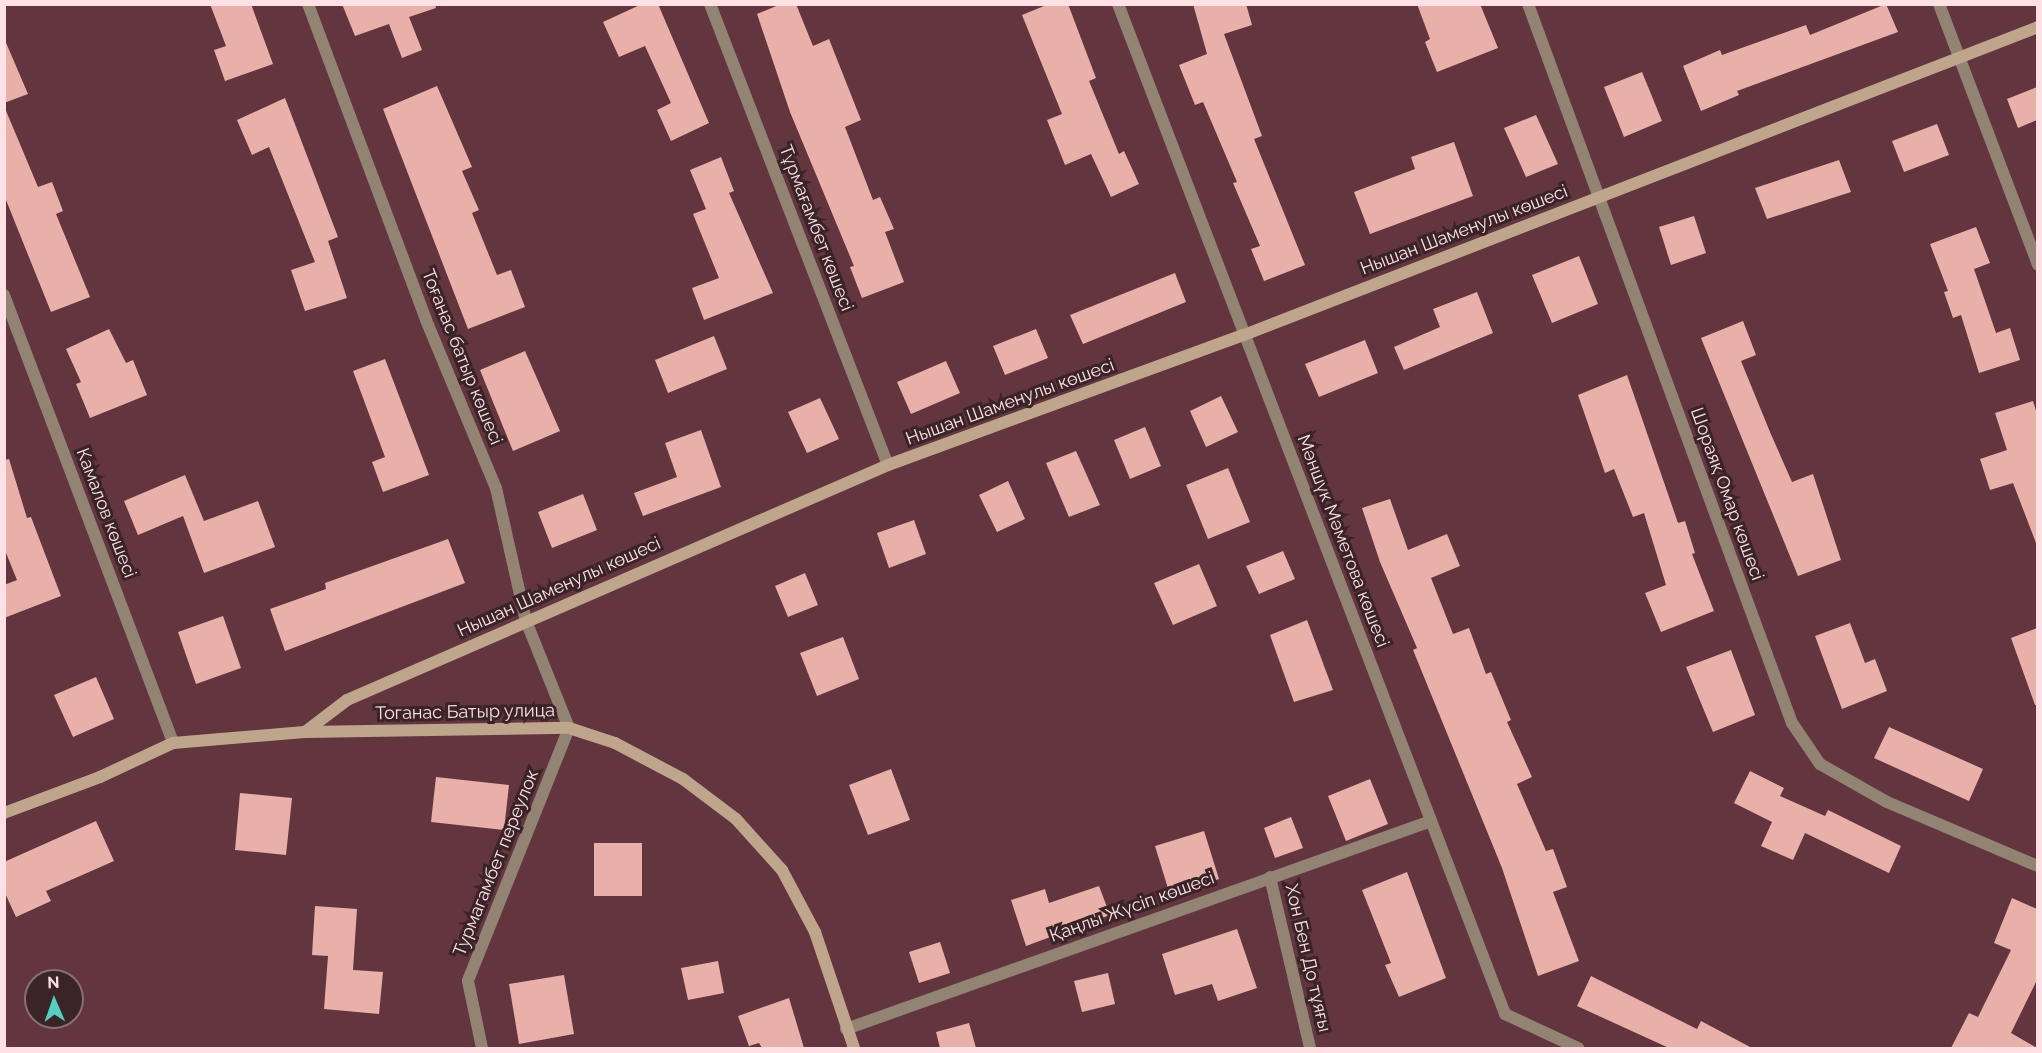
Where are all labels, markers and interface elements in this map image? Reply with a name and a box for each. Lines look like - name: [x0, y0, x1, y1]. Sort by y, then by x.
- street label: Тұрмағамбет көшесі: [774, 142, 858, 314]
- street label: Нышан Шаменулы көшесі: [1357, 180, 1571, 280]
- street label: Тоғанас батыр көшесі: [417, 266, 507, 448]
- street label: Нышан Шаменулы көшесі: [903, 354, 1117, 450]
- street label: Шораяқ Омар көшесі: [1686, 405, 1768, 583]
- street label: Мәншүк Мәметова көшесі: [1292, 432, 1394, 650]
- street label: Камалов көшесі: [71, 445, 141, 581]
- street label: Нышан Шаменулы көшесі: [454, 532, 664, 642]
- street label: Тоганас Батыр улица: [375, 700, 555, 724]
- street label: Турмагамбет переулок: [449, 766, 543, 960]
- street label: Қаңлы Жүсіп көшесі: [1047, 867, 1217, 947]
- street label: Хон Бен До тұяғы: [1281, 882, 1335, 1034]
- north arrow: [24, 969, 84, 1029]
- text: N: [47, 973, 60, 992]

